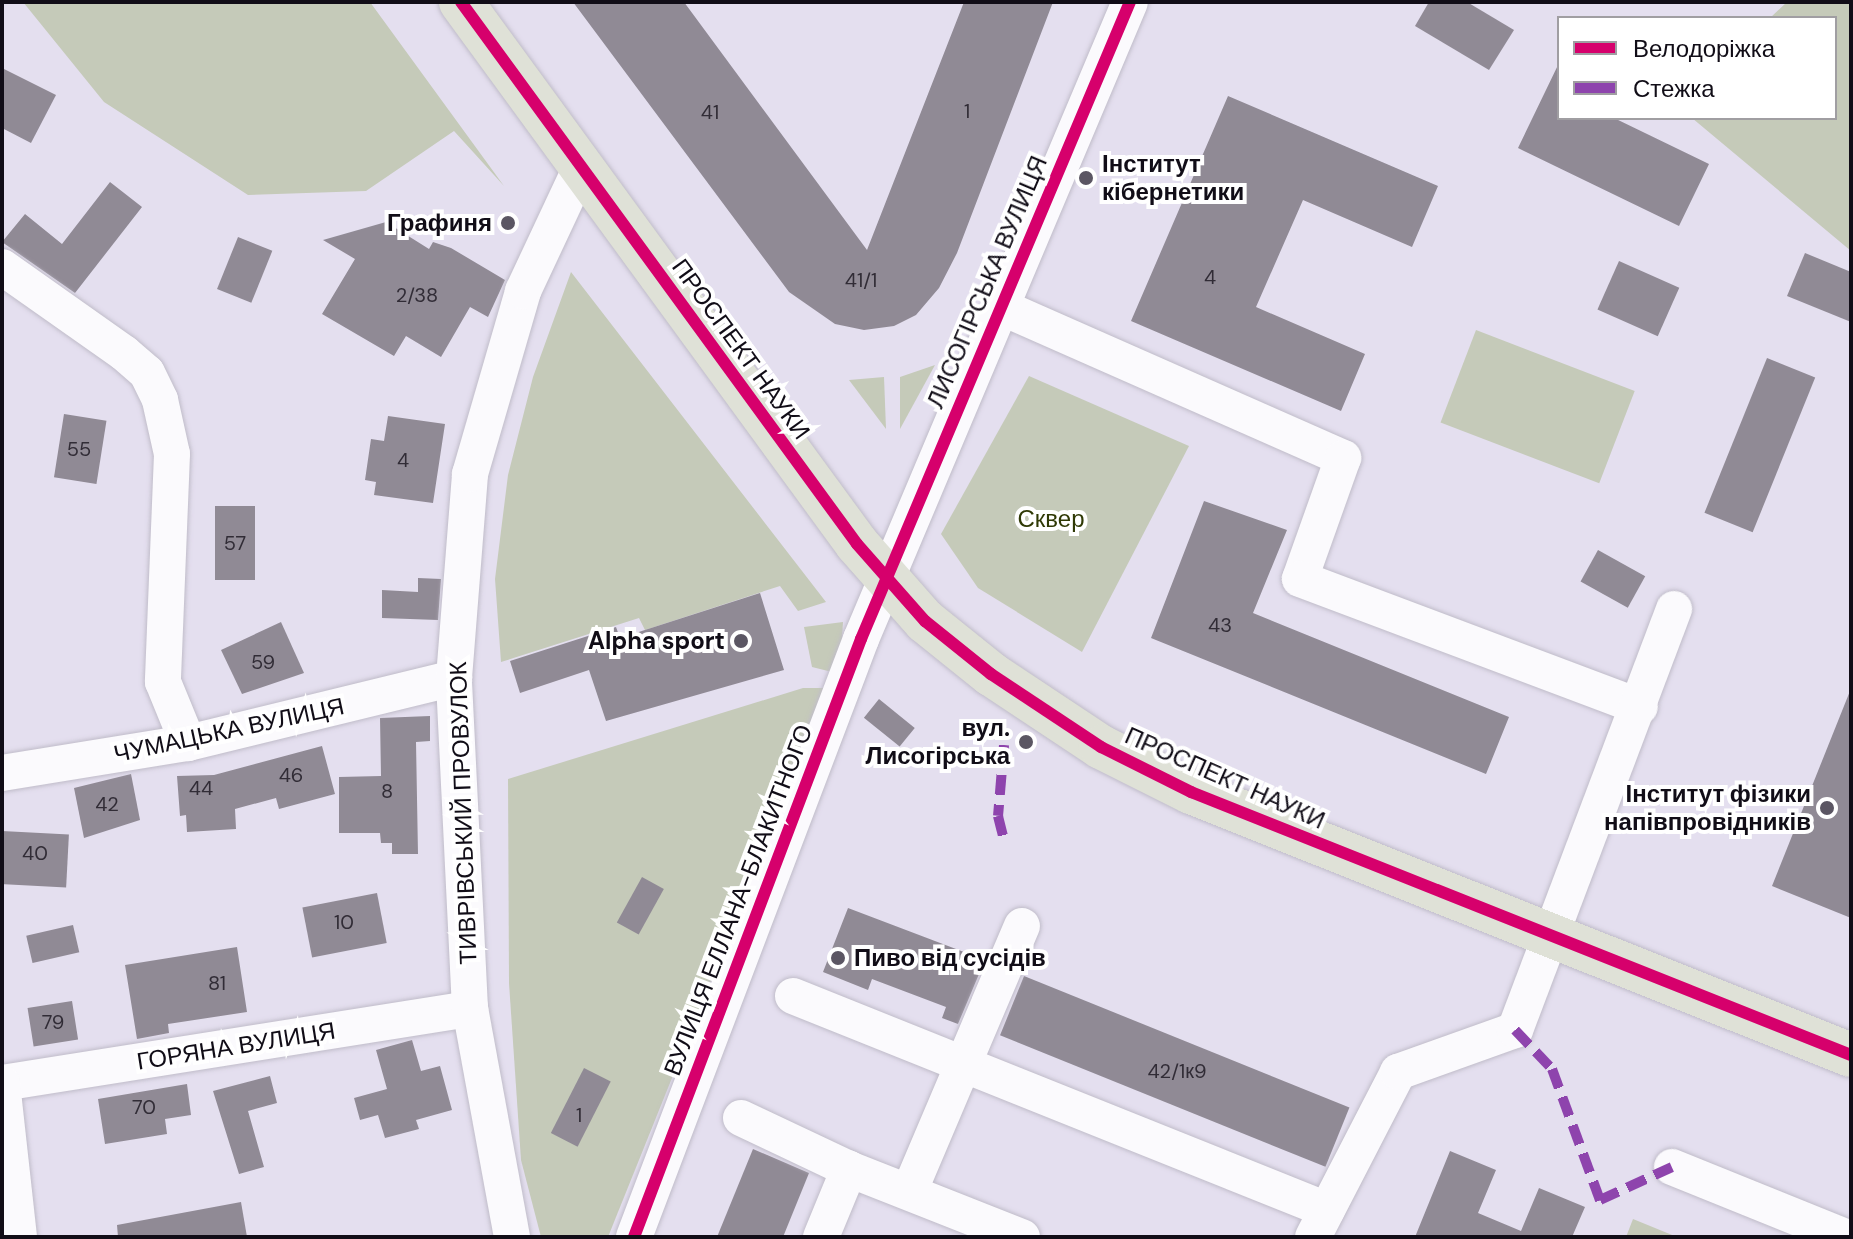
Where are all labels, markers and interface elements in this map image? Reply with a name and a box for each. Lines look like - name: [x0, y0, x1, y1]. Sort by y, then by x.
- legend: [1557, 16, 1837, 120]
- text: Велодоріжка: [1633, 33, 1775, 64]
- text: Стежка: [1633, 73, 1715, 104]
- house number: 1: [964, 99, 970, 123]
- house number: 41: [701, 100, 719, 124]
- place label: Інститут кібернетики: [1102, 150, 1244, 206]
- street label: ЛИСОГІРСЬКА ВУЛИЦЯ: [921, 152, 1053, 412]
- marker: Інститут кібернетики: [1077, 169, 1095, 187]
- place label: Графиня: [387, 209, 492, 237]
- marker: Графиня: [499, 214, 517, 232]
- street label: ПРОСПЕКТ НАУКИ: [666, 253, 816, 445]
- house number: 4: [1204, 265, 1216, 289]
- house number: 41/1: [845, 268, 877, 292]
- house number: 2/38: [396, 283, 438, 307]
- house number: 55: [67, 437, 91, 461]
- house number: 4: [397, 448, 409, 472]
- park label: Сквер: [1017, 505, 1085, 533]
- house number: 57: [224, 531, 246, 555]
- house number: 43: [1208, 613, 1232, 637]
- place label: Alpha sport: [588, 627, 725, 655]
- marker: Alpha sport: [732, 632, 750, 650]
- house number: 59: [251, 650, 275, 674]
- street label: ТИВРІВСЬКИЙ ПРОВУЛОК: [443, 661, 483, 965]
- street label: ЧУМАЦЬКА ВУЛИЦЯ: [111, 691, 347, 769]
- place label: вул. Лисогірська: [866, 714, 1010, 770]
- street label: ВУЛИЦЯ ЕЛЛАНА-БЛАКИТНОГО: [658, 720, 818, 1080]
- street label: ПРОСПЕКТ НАУКИ: [1121, 721, 1329, 835]
- marker: вул. Лисогірська: [1017, 733, 1035, 751]
- house number: 46: [279, 763, 303, 787]
- house number: 44: [189, 776, 213, 800]
- house number: 8: [381, 779, 393, 803]
- place label: Інститут фізики напівпровідників: [1604, 780, 1811, 836]
- house number: 42: [95, 792, 119, 816]
- marker: Інститут фізики напівпровідників: [1818, 799, 1836, 817]
- house number: 40: [22, 841, 48, 865]
- house number: 10: [334, 910, 354, 934]
- place label: Пиво від сусідів: [854, 944, 1046, 972]
- marker: Пиво від сусідів: [829, 949, 847, 967]
- house number: 81: [208, 971, 226, 995]
- house number: 79: [42, 1010, 64, 1034]
- street label: ГОРЯНА ВУЛИЦЯ: [135, 1016, 337, 1076]
- house number: 42/1к9: [1147, 1059, 1207, 1083]
- house number: 70: [132, 1095, 156, 1119]
- house number: 1: [576, 1103, 582, 1127]

